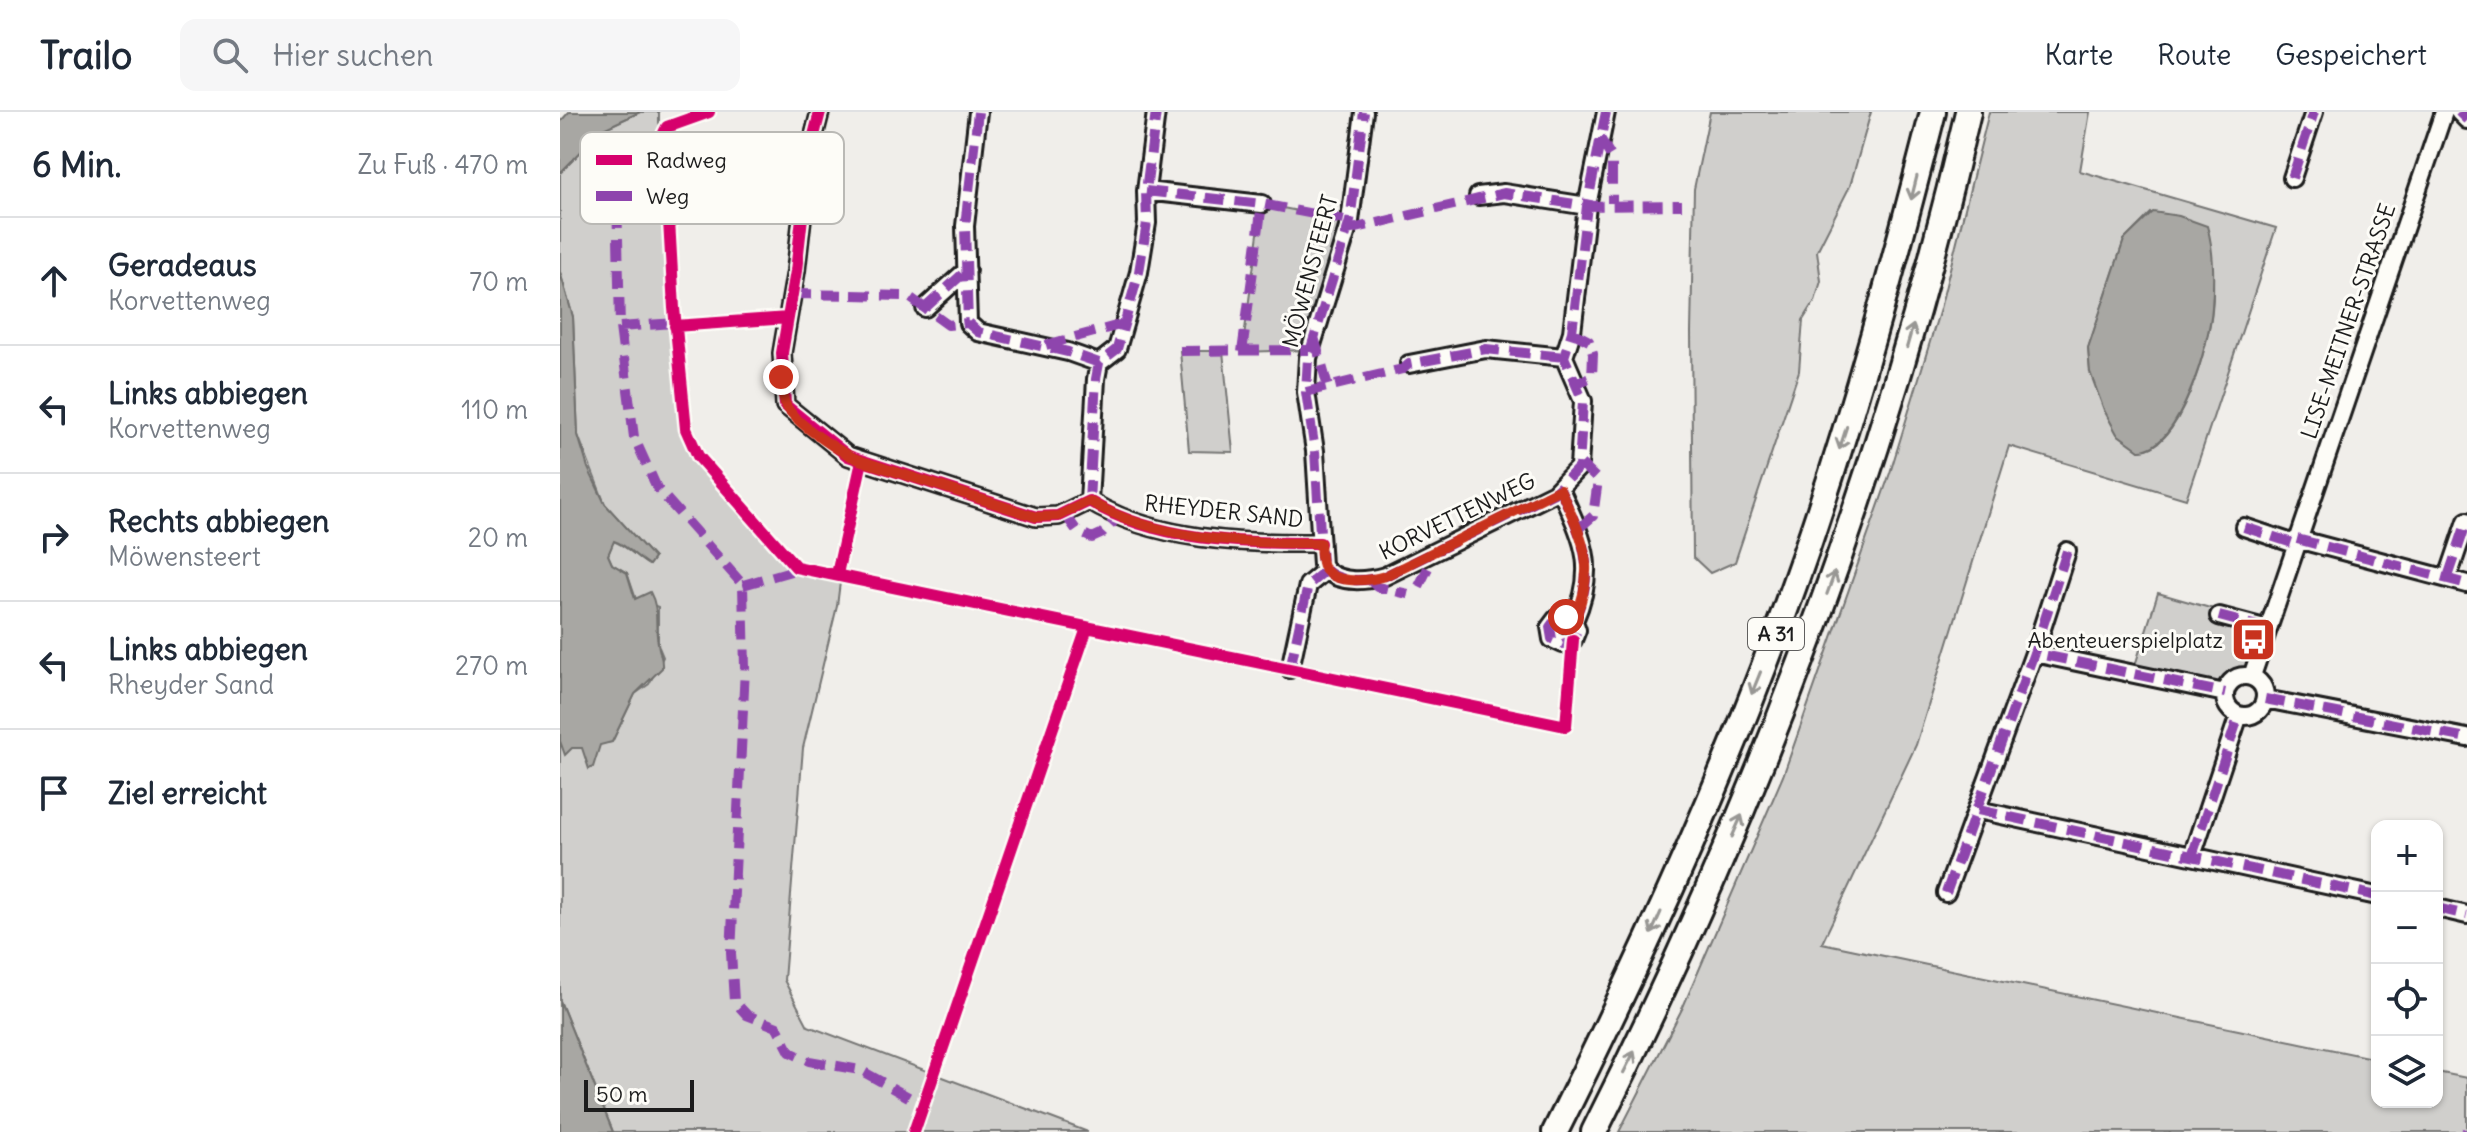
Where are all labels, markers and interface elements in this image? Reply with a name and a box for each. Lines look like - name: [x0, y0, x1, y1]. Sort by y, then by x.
- search box: [180, 19, 740, 91]
- text: Trailo: [40, 32, 132, 79]
- icon: search: [208, 33, 252, 77]
- text: Hier suchen: [272, 36, 433, 74]
- text: Karte: [2045, 37, 2113, 73]
- text: Route: [2157, 37, 2231, 73]
- text: Gespeichert: [2275, 37, 2427, 73]
- legend: [580, 132, 844, 224]
- text: 6 Min.: [32, 143, 122, 186]
- text: Radweg: [646, 146, 727, 174]
- text: Zu Fuß · 470 m: [358, 148, 528, 181]
- one-way arrow: [1905, 174, 1920, 200]
- text: Weg: [646, 182, 689, 210]
- street label: MÖWENSTEERT: [1276, 191, 1344, 351]
- street label: LISE-MEITNER-STRASSE: [2295, 200, 2401, 442]
- text: Geradeaus: [108, 246, 257, 284]
- icon: ahead: [32, 259, 76, 303]
- text: 70 m: [469, 265, 528, 298]
- text: Korvettenweg: [108, 284, 271, 317]
- one-way arrow: [1903, 323, 1918, 349]
- route end: [763, 359, 799, 395]
- text: Links abbiegen: [108, 374, 308, 412]
- icon: left: [32, 387, 76, 431]
- text: 110 m: [461, 393, 528, 426]
- text: Korvettenweg: [108, 412, 271, 445]
- one-way arrow: [1835, 424, 1850, 450]
- street label: KORVETTENWEG: [1374, 466, 1540, 566]
- street label: RHEYDER SAND: [1143, 489, 1305, 533]
- text: Rechts abbiegen: [108, 502, 329, 540]
- icon: right: [32, 515, 76, 559]
- text: 20 m: [468, 521, 528, 554]
- text: Möwensteert: [108, 540, 261, 573]
- one-way arrow: [1824, 571, 1839, 596]
- route start: [1548, 599, 1584, 635]
- bus stop icon: Abenteuerspielplatz: [2230, 616, 2278, 664]
- road number: A 31: [1748, 618, 1804, 650]
- place label: Abenteuerspielplatz: [2028, 626, 2223, 654]
- text: Links abbiegen: [108, 630, 308, 668]
- icon: left: [32, 643, 76, 687]
- text: 270 m: [455, 649, 528, 682]
- text: Rheyder Sand: [108, 668, 274, 701]
- one-way arrow: [1748, 670, 1763, 695]
- icon: arrive: [32, 771, 76, 815]
- text: Ziel erreicht: [108, 774, 267, 812]
- one-way arrow: [1731, 814, 1746, 839]
- map controls: [2371, 820, 2443, 1108]
- button: +: [2371, 820, 2443, 892]
- button: −: [2371, 892, 2443, 964]
- one-way arrow: [1648, 910, 1663, 934]
- button: locate: [2371, 964, 2443, 1036]
- button: layers: [2371, 1036, 2443, 1108]
- one-way arrow: [1621, 1051, 1637, 1075]
- scale bar: [584, 1076, 694, 1112]
- text: 50 m: [596, 1080, 648, 1108]

